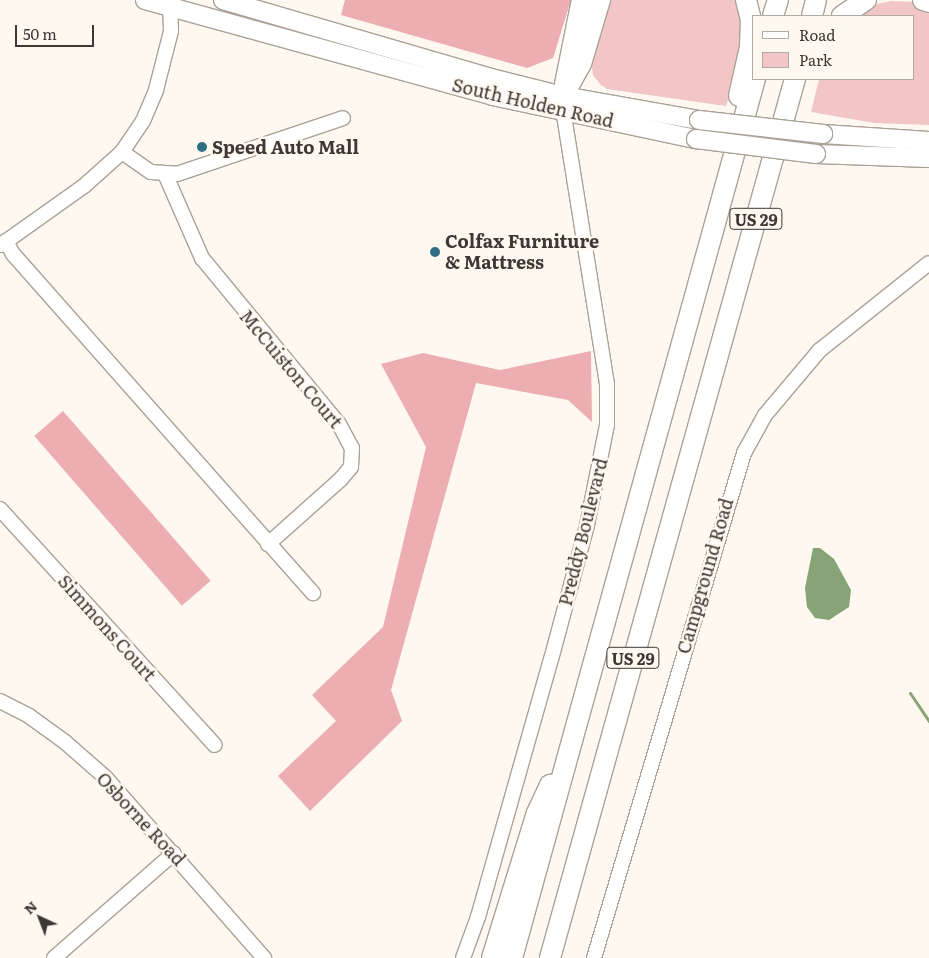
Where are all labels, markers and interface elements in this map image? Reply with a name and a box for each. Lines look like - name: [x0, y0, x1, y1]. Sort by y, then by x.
- scale bar: [18, 15, 96, 47]
- legend: [752, 15, 914, 80]
- text: 50 m: [23, 22, 57, 45]
- text: Road: [799, 23, 835, 46]
- text: Park: [799, 48, 832, 71]
- street label: South Holden Road: [450, 74, 616, 132]
- place label: Speed Auto Mall: [212, 136, 359, 158]
- marker: Speed Auto Mall: [196, 141, 208, 153]
- road number: US 29: [728, 205, 784, 232]
- place label: Colfax Furniture & Mattress: [445, 231, 599, 274]
- marker: Colfax Furniture & Mattress: [429, 246, 441, 258]
- street label: McCuiston Court: [235, 306, 347, 432]
- street label: Preddy Boulevard: [554, 456, 612, 608]
- street label: Campground Road: [672, 496, 738, 656]
- street label: Simmons Court: [54, 570, 160, 686]
- road number: US 29: [606, 644, 660, 671]
- street label: Osborne Road: [92, 768, 190, 870]
- north arrow: [15, 893, 65, 943]
- text: N: [19, 896, 41, 918]

